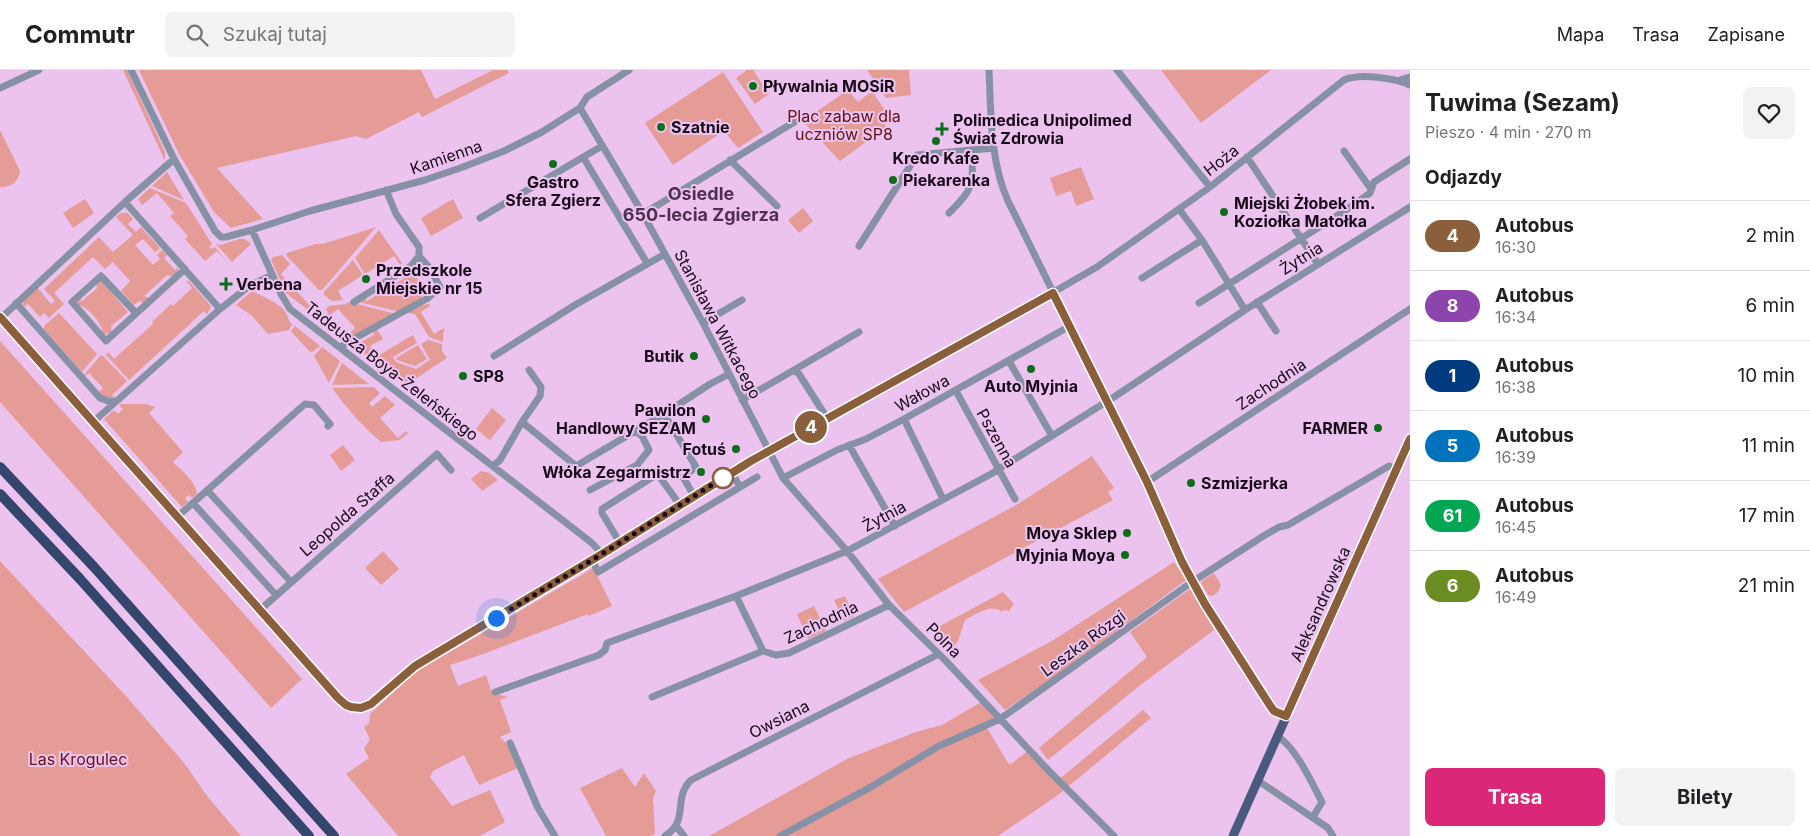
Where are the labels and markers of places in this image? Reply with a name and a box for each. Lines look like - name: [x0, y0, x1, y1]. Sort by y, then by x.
- place label: Pływalnia MOSiR: [763, 76, 895, 96]
- marker: Pływalnia MOSiR: [747, 80, 759, 92]
- place label: Polimedica Unipolimed Świat Zdrowia: [953, 110, 1132, 148]
- place label: Szatnie: [671, 117, 730, 137]
- marker: Szatnie: [655, 121, 667, 133]
- marker: Polimedica Unipolimed Świat Zdrowia: [935, 122, 949, 136]
- marker: Kredo Kafe: [930, 135, 942, 147]
- place label: Kredo Kafe: [892, 148, 980, 168]
- marker: Gastro Sfera Zgierz: [547, 158, 559, 170]
- place label: Piekarenka: [903, 170, 990, 190]
- place label: Gastro Sfera Zgierz: [505, 172, 601, 210]
- marker: Piekarenka: [887, 174, 899, 186]
- place label: Miejski Żłobek im. Koziołka Matołka: [1234, 193, 1375, 231]
- marker: Miejski Żłobek im. Koziołka Matołka: [1218, 206, 1230, 218]
- place label: Przedszkole Miejskie nr 15: [376, 260, 482, 298]
- marker: Przedszkole Miejskie nr 15: [360, 273, 372, 285]
- place label: Verbena: [236, 274, 302, 294]
- marker: Verbena: [220, 278, 232, 290]
- place label: Butik: [644, 346, 685, 366]
- marker: Butik: [688, 350, 700, 362]
- marker: Auto Myjnia: [1025, 363, 1037, 375]
- place label: SP8: [473, 366, 504, 386]
- marker: SP8: [457, 370, 469, 382]
- place label: Auto Myjnia: [984, 376, 1078, 396]
- place label: Pawilon Handlowy SEZAM: [556, 400, 696, 438]
- marker: Pawilon Handlowy SEZAM: [700, 413, 712, 425]
- place label: FARMER: [1302, 418, 1368, 438]
- marker: FARMER: [1372, 422, 1384, 434]
- place label: Fotuś: [682, 439, 726, 459]
- marker: Fotuś: [730, 443, 742, 455]
- place label: Włóka Zegarmistrz: [542, 462, 691, 482]
- marker: Włóka Zegarmistrz: [695, 466, 707, 478]
- unlabelled marker: [712, 467, 734, 489]
- place label: Szmizjerka: [1201, 473, 1288, 493]
- marker: Szmizjerka: [1185, 477, 1197, 489]
- place label: Moya Sklep: [1026, 523, 1117, 543]
- marker: Moya Sklep: [1121, 527, 1133, 539]
- place label: Myjnia Moya: [1015, 545, 1115, 565]
- marker: Myjnia Moya: [1119, 549, 1131, 561]

